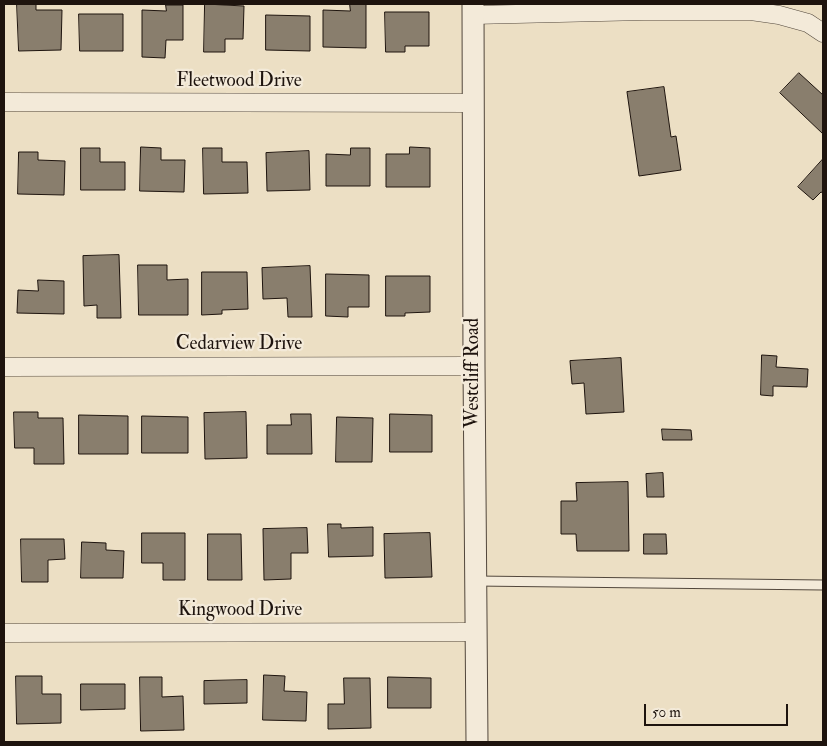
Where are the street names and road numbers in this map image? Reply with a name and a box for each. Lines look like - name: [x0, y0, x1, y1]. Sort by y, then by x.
- street label: Fleetwood Drive: [176, 71, 302, 93]
- street label: Westcliff Road: [463, 318, 485, 428]
- street label: Cedarview Drive: [176, 334, 302, 356]
- street label: Kingwood Drive: [178, 600, 302, 622]

